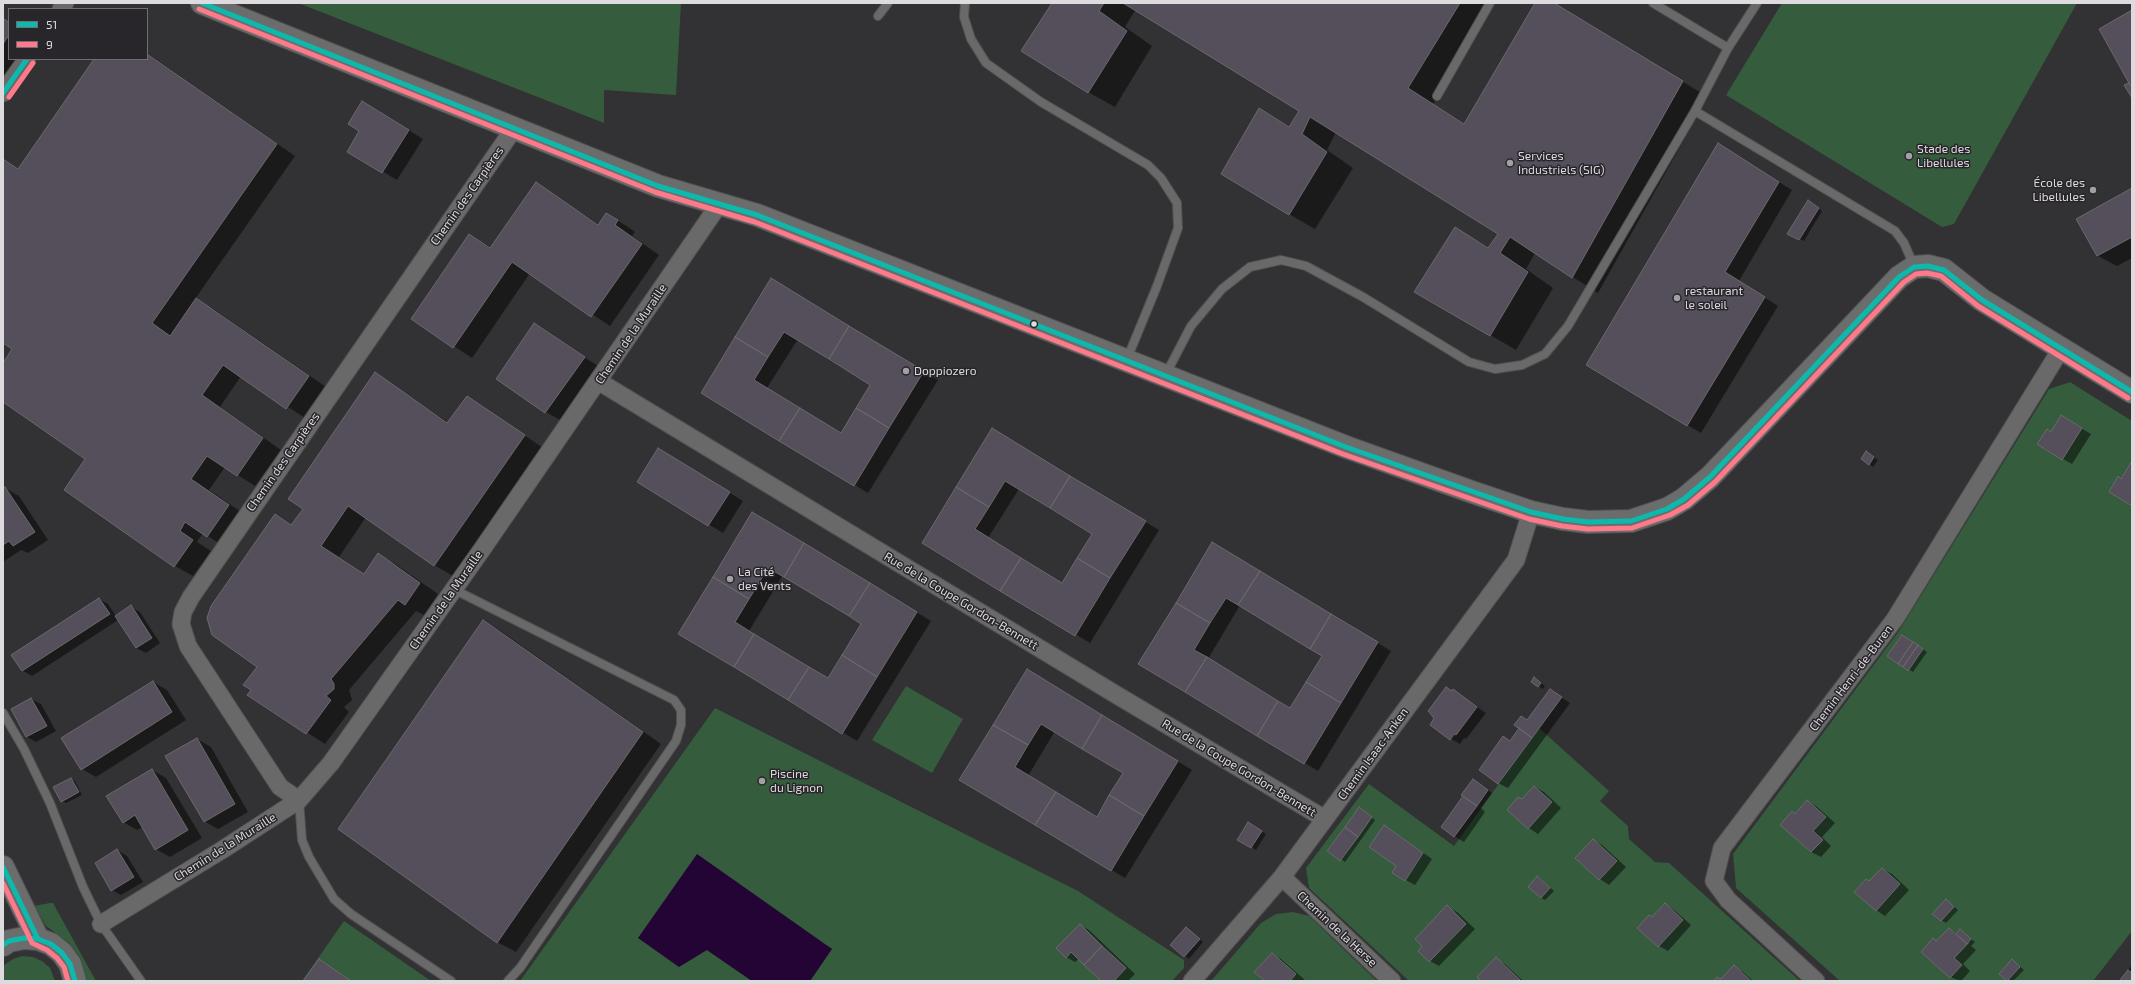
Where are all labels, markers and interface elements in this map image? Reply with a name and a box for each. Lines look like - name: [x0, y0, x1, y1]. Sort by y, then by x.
- legend: [8, 8, 148, 60]
- text: 51: [46, 17, 57, 31]
- text: 9: [46, 37, 53, 51]
- place label: Stade des Libellules: [1917, 142, 1970, 170]
- street label: Chemin des Carpières: [427, 144, 507, 248]
- place label: Services Industriels (SIG): [1518, 149, 1604, 177]
- marker: Stade des Libellules: [1904, 151, 1914, 161]
- marker: Services Industriels (SIG): [1505, 158, 1515, 168]
- place label: École des Libellules: [2033, 176, 2085, 204]
- marker: École des Libellules: [2088, 185, 2098, 195]
- street label: Chemin de la Muraille: [592, 281, 670, 387]
- place label: restaurant le soleil: [1685, 284, 1743, 312]
- marker: restaurant le soleil: [1672, 293, 1682, 303]
- unlabelled marker: [1029, 319, 1039, 329]
- place label: Doppiozero: [914, 364, 977, 378]
- marker: Doppiozero: [901, 366, 911, 376]
- street label: Chemin des Carpières: [243, 410, 323, 514]
- street label: Chemin de la Muraille: [406, 548, 486, 652]
- street label: Rue de la Coupe Gordon-Bennett: [881, 549, 1041, 653]
- place label: La Cité des Vents: [738, 565, 791, 593]
- marker: La Cité des Vents: [725, 574, 735, 584]
- street label: Chemin Henri-de-Buren: [1806, 622, 1896, 734]
- street label: Chemin Isaac-Anken: [1335, 705, 1411, 803]
- street label: Rue de la Coupe Gordon-Bennett: [1159, 716, 1319, 820]
- place label: Piscine du Lignon: [770, 767, 823, 795]
- marker: Piscine du Lignon: [757, 776, 767, 786]
- street label: Chemin de la Muraille: [171, 810, 279, 884]
- street label: Chemin de la Herse: [1294, 888, 1380, 970]

